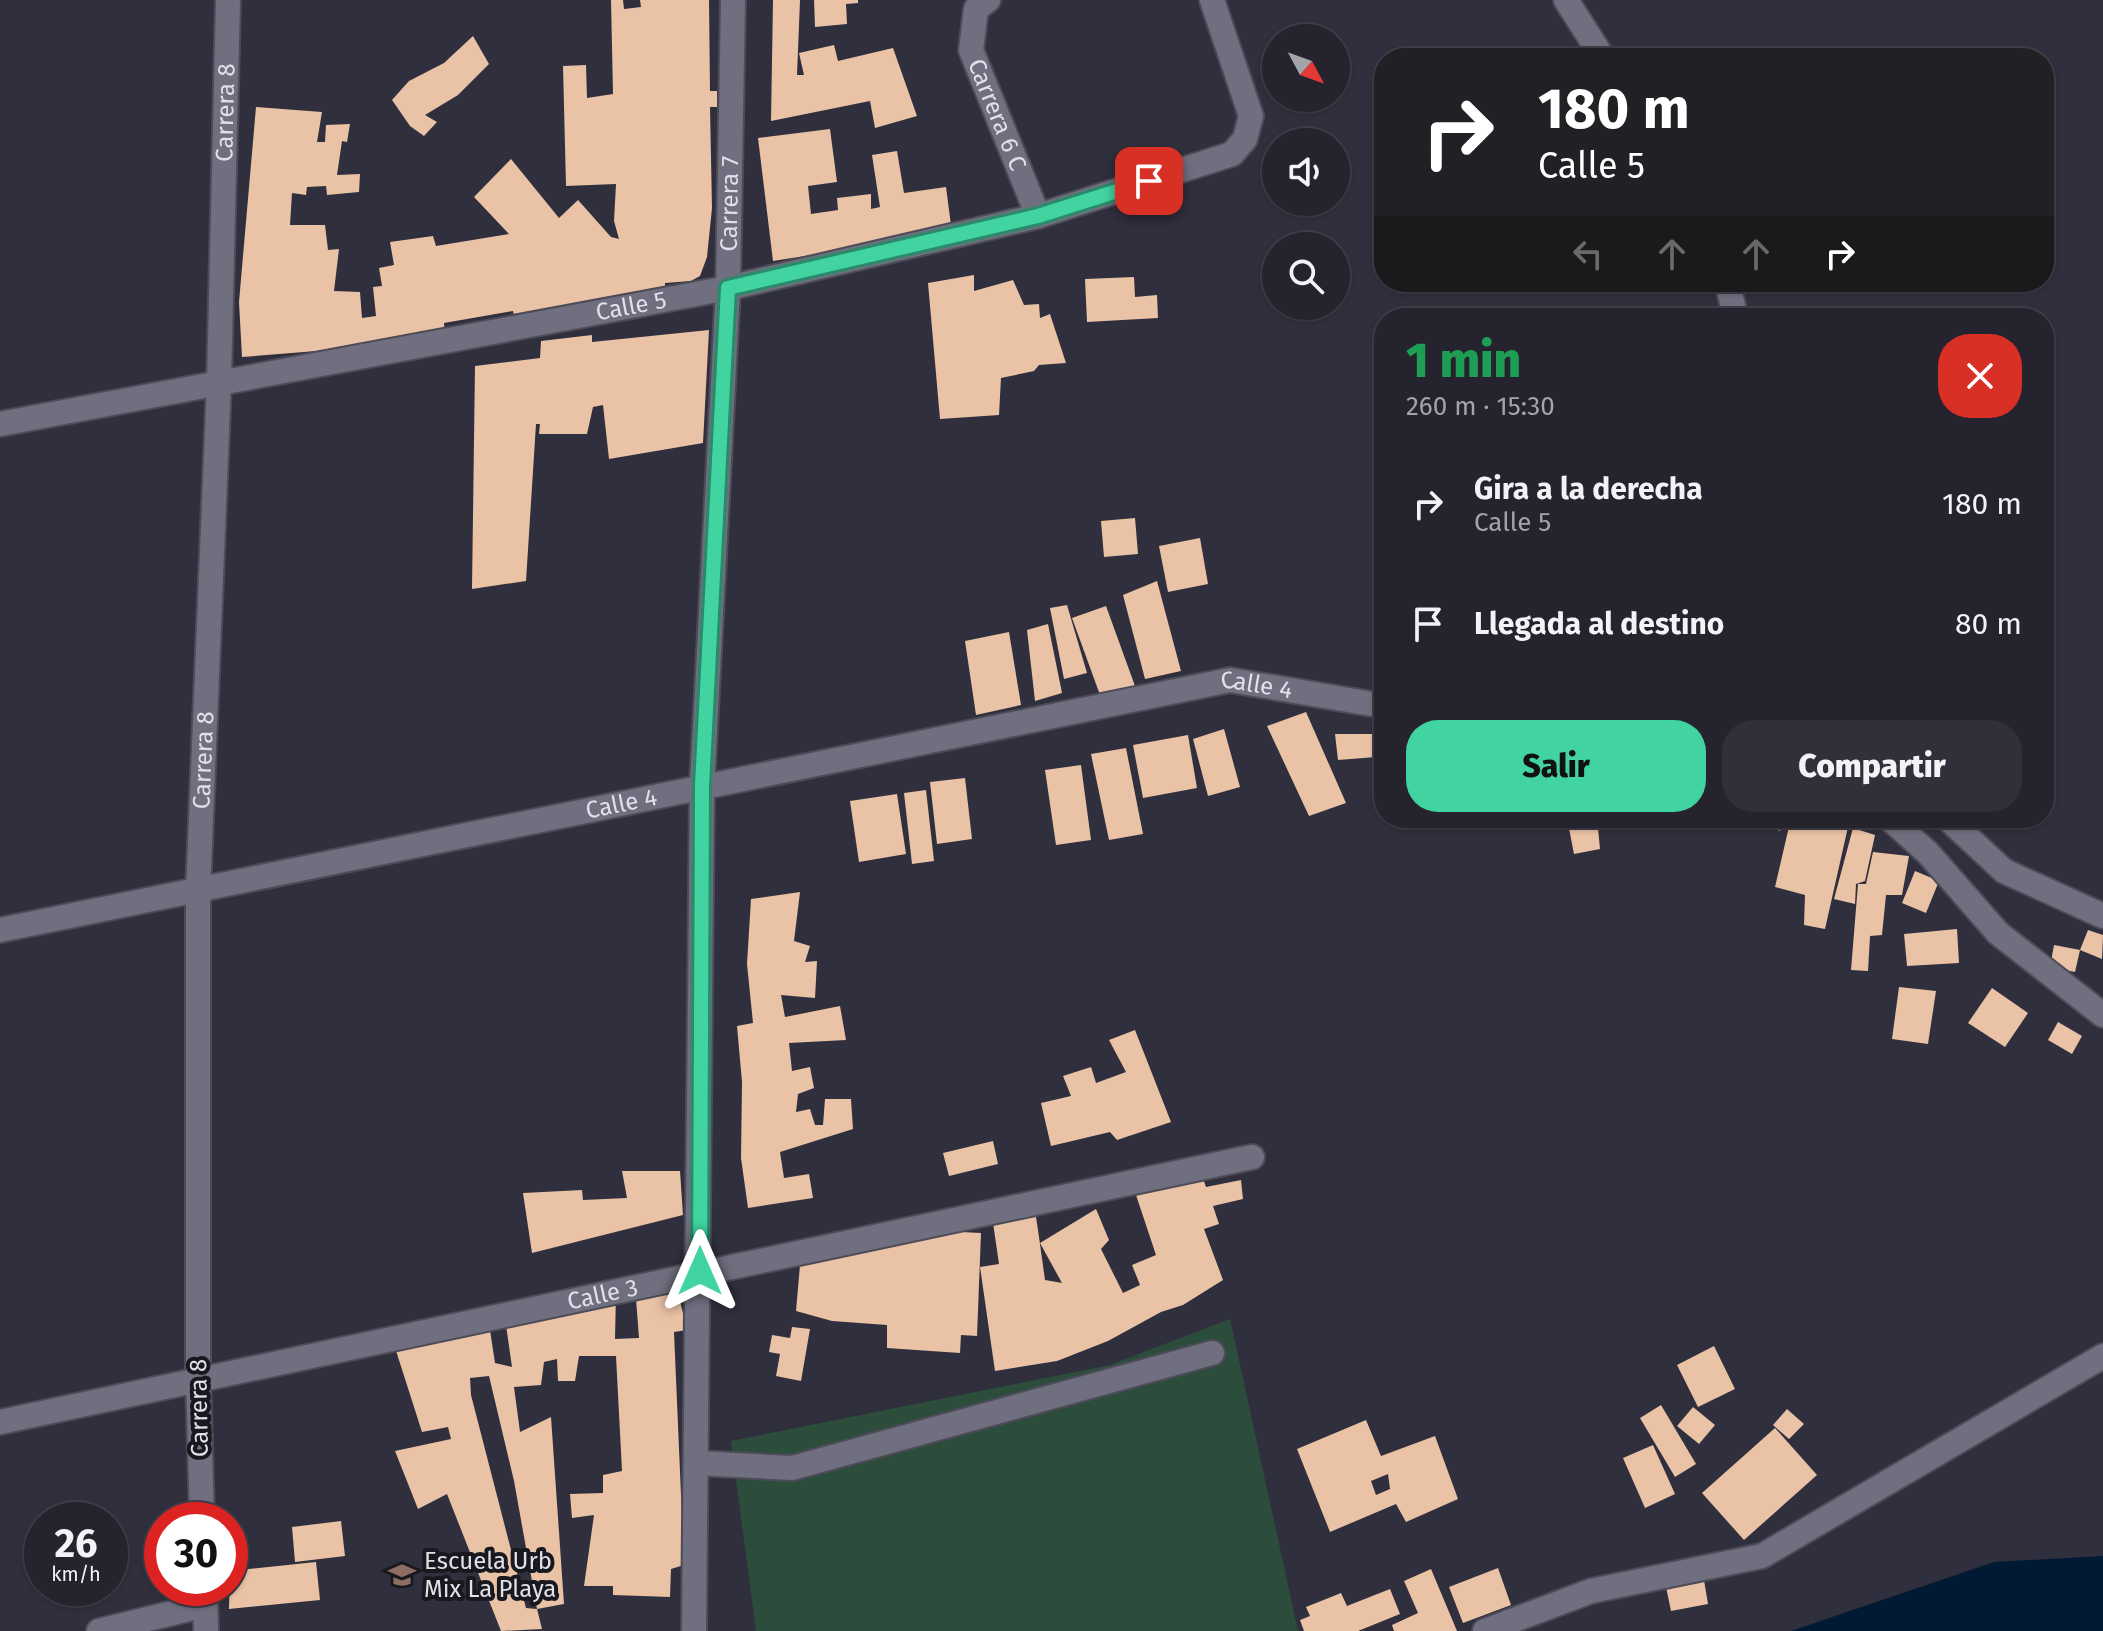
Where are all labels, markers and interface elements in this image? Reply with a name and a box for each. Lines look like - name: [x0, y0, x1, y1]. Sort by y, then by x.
- north arrow: [1262, 24, 1350, 112]
- map controls: [1262, 24, 1350, 320]
- street label: Carrera 6 C: [962, 55, 1032, 174]
- street label: Carrera 8: [210, 63, 241, 162]
- text: 180 m: [1538, 76, 1690, 143]
- icon: right: [1406, 80, 1510, 184]
- button: sound: [1262, 128, 1350, 216]
- text: Calle 5: [1538, 144, 1645, 188]
- pin: [1115, 147, 1183, 215]
- street label: Carrera 7: [715, 156, 744, 252]
- icon: arrive: [1127, 159, 1171, 203]
- button: search: [1262, 232, 1350, 320]
- icon: left: [1566, 232, 1610, 276]
- icon: ahead: [1650, 232, 1694, 276]
- icon: ahead: [1734, 232, 1778, 276]
- icon: right: [1818, 232, 1862, 276]
- street label: Calle 5: [593, 286, 669, 326]
- text: 1 min: [1406, 332, 1521, 390]
- button: close: [1938, 334, 2022, 418]
- text: 260 m · 15:30: [1406, 391, 1555, 422]
- text: Gira a la derecha: [1474, 471, 1703, 507]
- icon: right: [1406, 482, 1450, 526]
- text: 180 m: [1942, 486, 2022, 522]
- text: Calle 5: [1474, 507, 1551, 538]
- icon: arrive: [1406, 602, 1450, 646]
- text: Llegada al destino: [1474, 606, 1724, 642]
- text: 80 m: [1955, 606, 2022, 642]
- street label: Calle 4: [1218, 665, 1295, 704]
- street label: Carrera 8: [187, 710, 219, 810]
- button: Salir: [1406, 720, 1706, 812]
- button: Compartir: [1722, 720, 2022, 812]
- street label: Calle 4: [583, 783, 660, 825]
- position arrow: [658, 1229, 742, 1313]
- street label: Calle 3: [565, 1273, 640, 1316]
- street label: Carrera 8: [184, 1359, 214, 1457]
- speed limit sign: 30: [144, 1502, 248, 1606]
- text: 26: [54, 1520, 98, 1568]
- place label: Escuela Urb Mix La Playa: [424, 1547, 556, 1603]
- school or university icon: Escuela Urb Mix La Playa: [387, 1560, 417, 1590]
- text: km/h: [51, 1562, 101, 1586]

